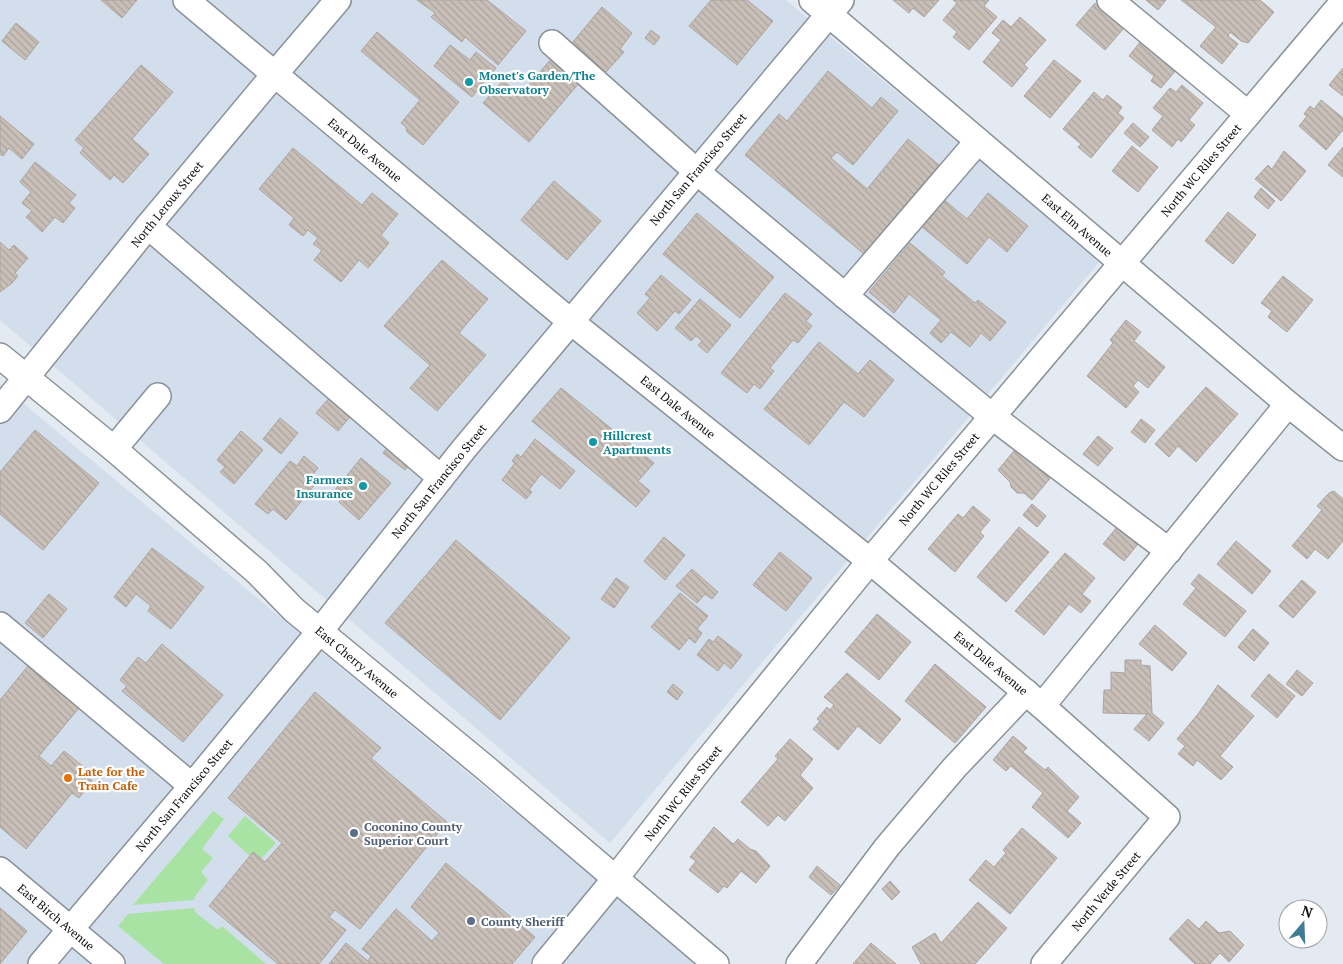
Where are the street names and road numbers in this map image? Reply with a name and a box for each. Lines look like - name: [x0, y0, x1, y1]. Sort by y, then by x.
- street label: North San Francisco Street: [646, 109, 750, 228]
- street label: East Dale Avenue: [325, 115, 405, 185]
- street label: North WC Riles Street: [1158, 120, 1245, 220]
- street label: North Leroux Street: [128, 158, 207, 250]
- street label: East Elm Avenue: [1039, 190, 1115, 260]
- street label: East Dale Avenue: [638, 372, 718, 442]
- street label: North San Francisco Street: [388, 420, 490, 541]
- street label: North WC Riles Street: [896, 429, 983, 529]
- street label: East Cherry Avenue: [312, 623, 402, 701]
- street label: East Dale Avenue: [951, 628, 1031, 698]
- street label: North San Francisco Street: [132, 735, 236, 854]
- street label: North WC Riles Street: [641, 742, 725, 844]
- street label: North Verde Street: [1068, 848, 1144, 934]
- street label: East Birch Avenue: [14, 880, 98, 954]

